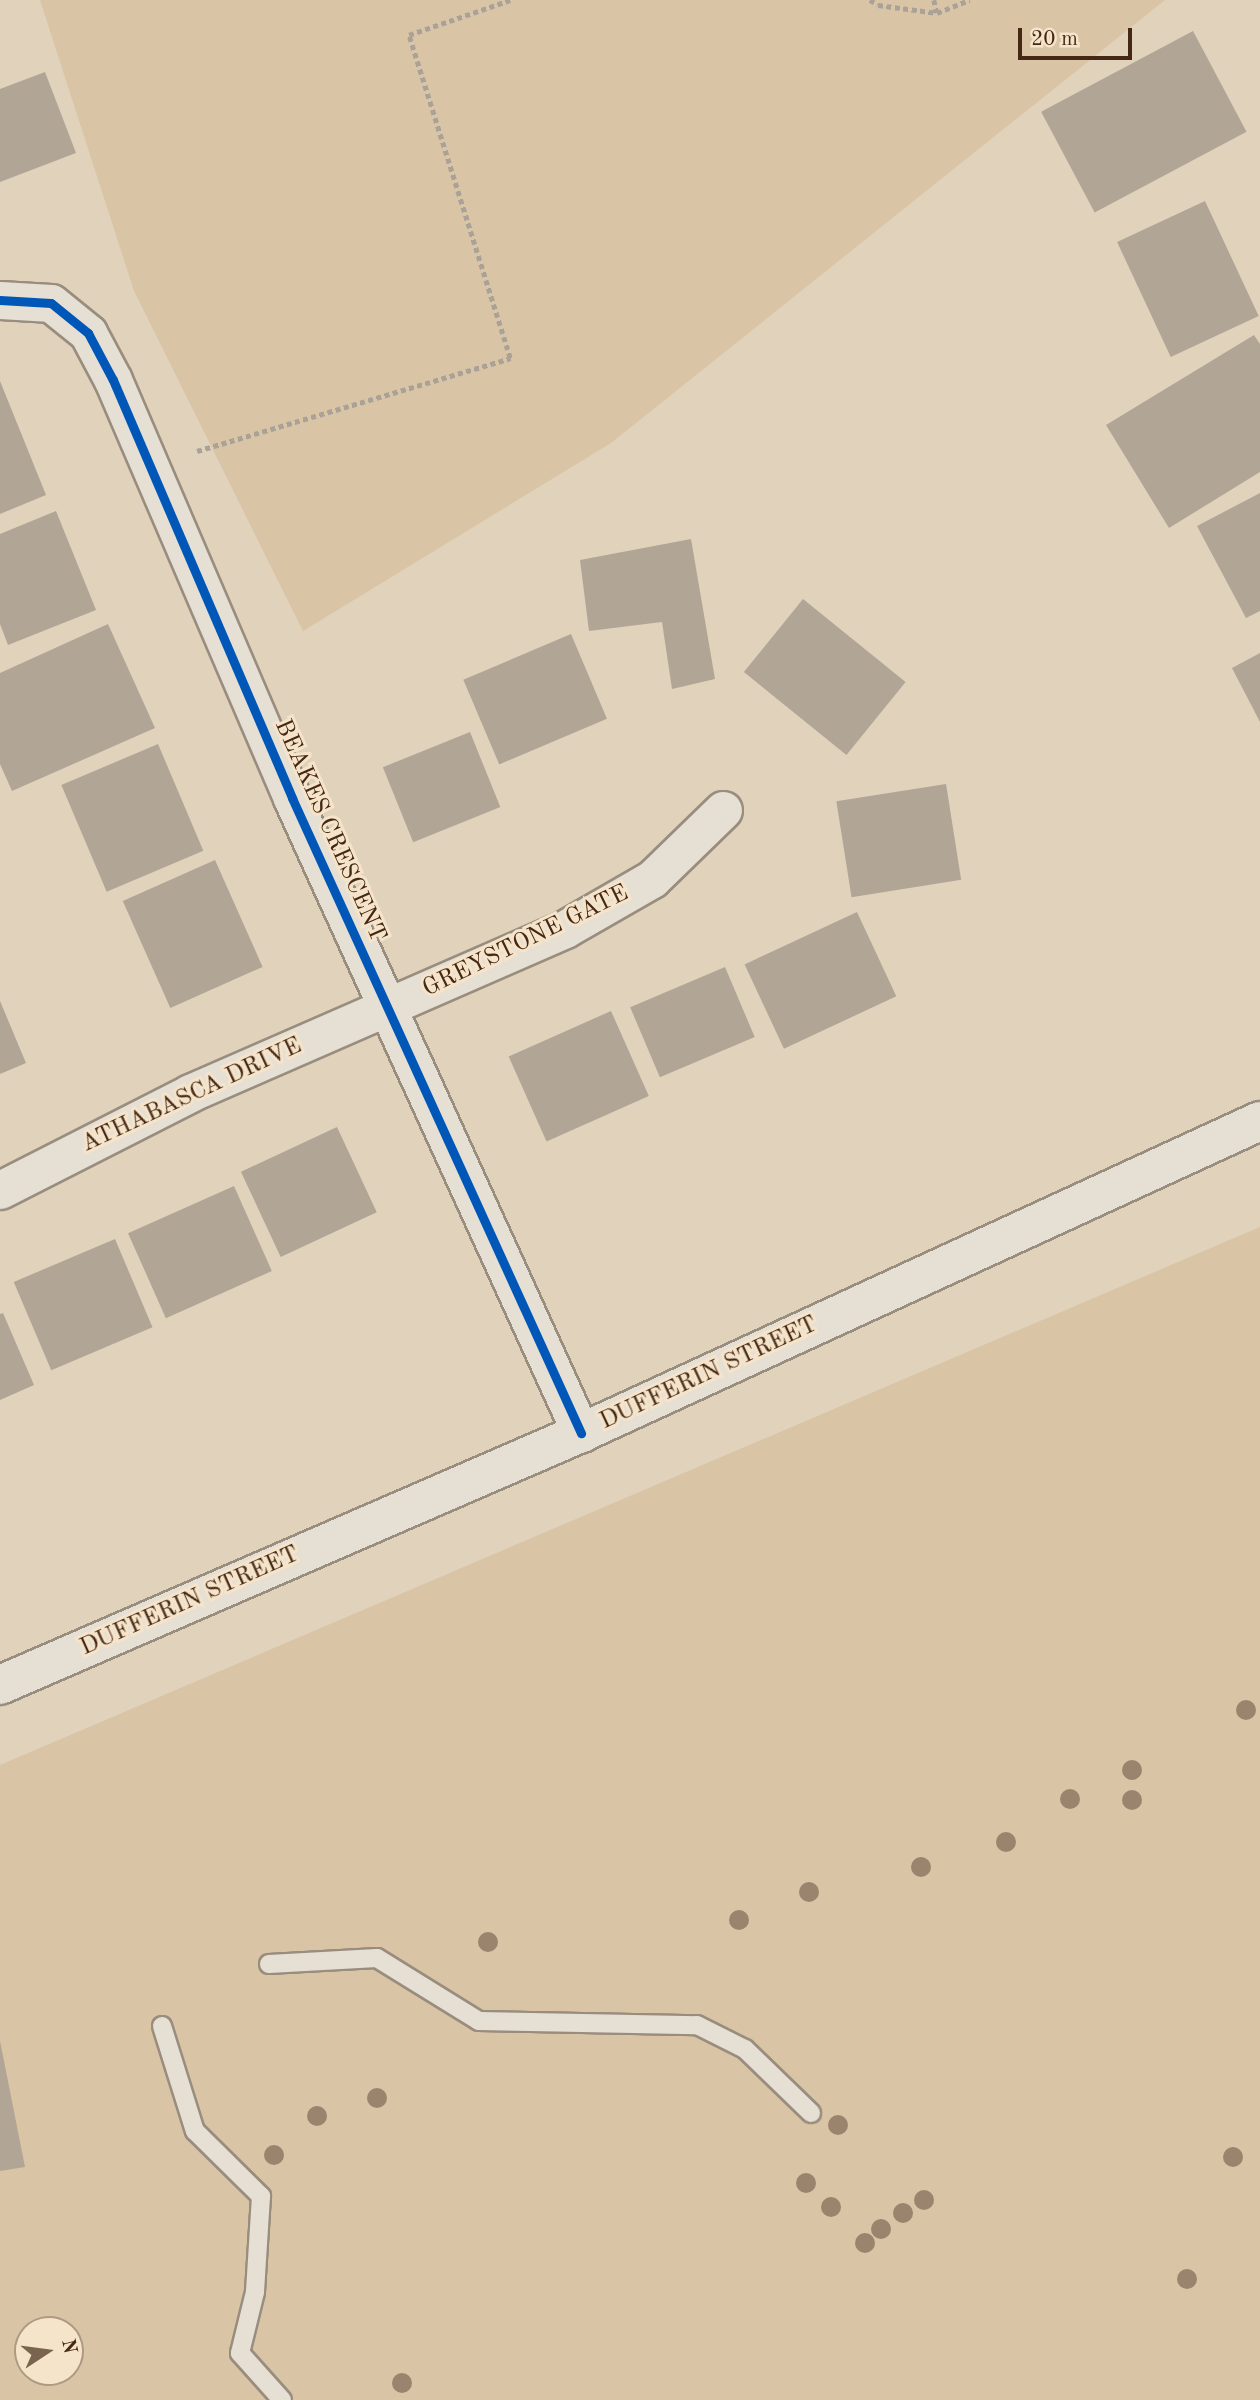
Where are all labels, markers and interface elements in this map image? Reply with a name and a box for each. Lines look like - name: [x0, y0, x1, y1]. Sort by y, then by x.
- scale bar: [1022, 14, 1136, 58]
- text: 20 m: [1031, 29, 1078, 50]
- street label: BEAKES CRESCENT: [267, 715, 391, 947]
- street label: GREYSTONE GATE: [418, 880, 634, 1004]
- street label: ATHABASCA DRIVE: [77, 1032, 307, 1160]
- street label: DUFFERIN STREET: [596, 1311, 822, 1437]
- street label: DUFFERIN STREET: [76, 1541, 304, 1663]
- north arrow: [14, 2316, 84, 2386]
- text: N: [57, 2337, 79, 2356]

